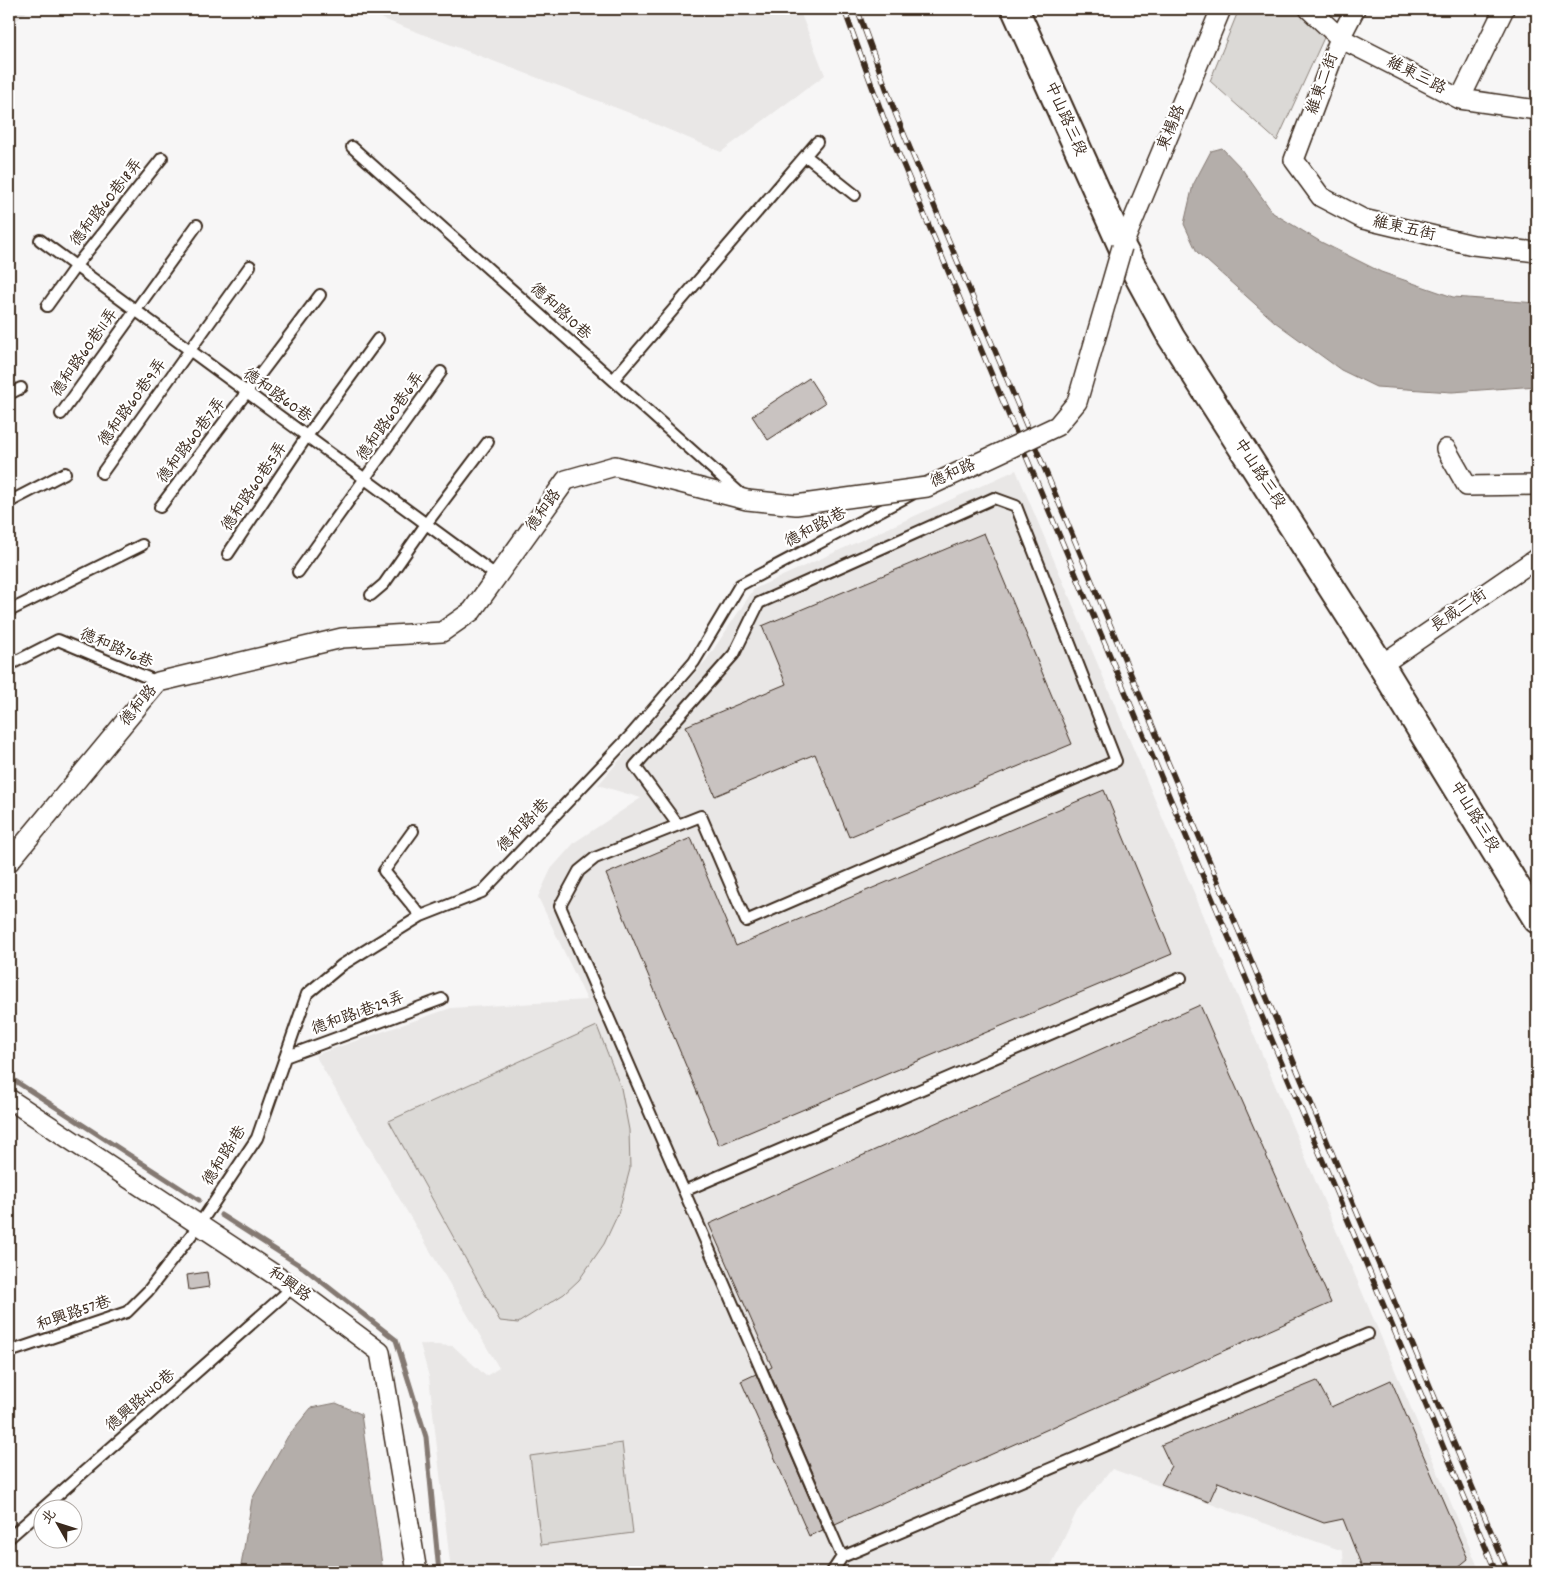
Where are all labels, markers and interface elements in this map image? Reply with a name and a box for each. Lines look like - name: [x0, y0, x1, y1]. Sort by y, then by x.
- street label: 維東二街: [1301, 50, 1345, 118]
- street label: 維東三路: [1382, 51, 1450, 101]
- street label: 中山路三段: [1038, 78, 1092, 160]
- street label: 東楊路: [1152, 101, 1192, 155]
- street label: 德和路60巷18弄: [65, 154, 149, 252]
- street label: 維東五街: [1370, 211, 1438, 247]
- street label: 德和路10巷: [524, 278, 596, 346]
- street label: 德和路60巷11弄: [46, 304, 124, 402]
- street label: 德和路60巷9弄: [93, 354, 173, 452]
- street label: 德和路60巷: [238, 363, 316, 429]
- street label: 德和路60巷6弄: [352, 368, 430, 466]
- street label: 德和路60巷7弄: [152, 393, 232, 489]
- street label: 中山路三段: [1228, 434, 1290, 514]
- street label: 德和路60巷5弄: [216, 437, 294, 537]
- street label: 德和路: [926, 454, 980, 494]
- street label: 德和路: [521, 485, 567, 537]
- street label: 德和路1巷: [781, 502, 851, 554]
- street label: 長威二街: [1426, 584, 1492, 638]
- street label: 德和路76巷: [76, 623, 156, 675]
- street label: 德和路: [115, 680, 163, 732]
- street label: 中山路三段: [1444, 777, 1504, 857]
- street label: 德和路1巷: [492, 794, 556, 858]
- street label: 德和路1巷29弄: [308, 986, 408, 1042]
- street label: 德和路1巷: [197, 1121, 253, 1191]
- street label: 和興路: [263, 1262, 315, 1308]
- street label: 和興路57巷: [34, 1291, 114, 1337]
- street label: 德興路440巷: [101, 1364, 181, 1438]
- north arrow: [32, 1498, 82, 1548]
- text: 北: [37, 1505, 62, 1529]

